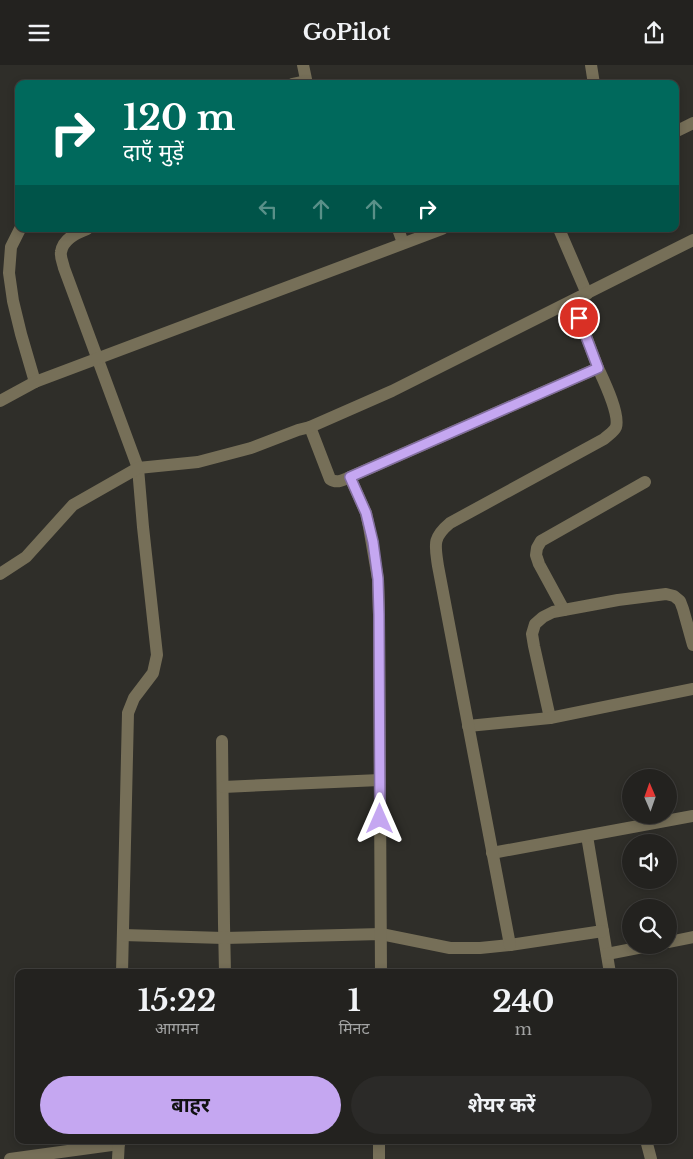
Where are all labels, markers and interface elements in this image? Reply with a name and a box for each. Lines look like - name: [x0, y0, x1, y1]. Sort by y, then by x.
- icon: menu: [25, 19, 53, 47]
- text: GoPilot: [303, 19, 390, 46]
- icon: share: [640, 19, 668, 47]
- text: 120 m: [123, 96, 236, 139]
- icon: right: [40, 100, 105, 165]
- text: दाएँ मुड़ें: [123, 139, 184, 166]
- icon: left: [254, 195, 282, 223]
- icon: ahead: [307, 195, 335, 223]
- icon: ahead: [360, 195, 388, 223]
- icon: right: [413, 195, 441, 223]
- pin: [558, 297, 600, 339]
- icon: arrive: [565, 304, 593, 332]
- north arrow: [622, 769, 678, 824]
- map controls: [622, 769, 677, 954]
- position arrow: [353, 792, 405, 844]
- button: sound: [622, 834, 677, 889]
- button: search: [622, 899, 677, 954]
- text: 15:22: [138, 982, 216, 1019]
- text: 1: [348, 982, 361, 1019]
- text: 240: [492, 983, 554, 1020]
- text: आगमन: [155, 1018, 199, 1038]
- text: मिनट: [339, 1018, 370, 1038]
- text: m: [515, 1019, 532, 1039]
- button: बाहर: [40, 1076, 341, 1134]
- button: शेयर करें: [351, 1076, 652, 1134]

